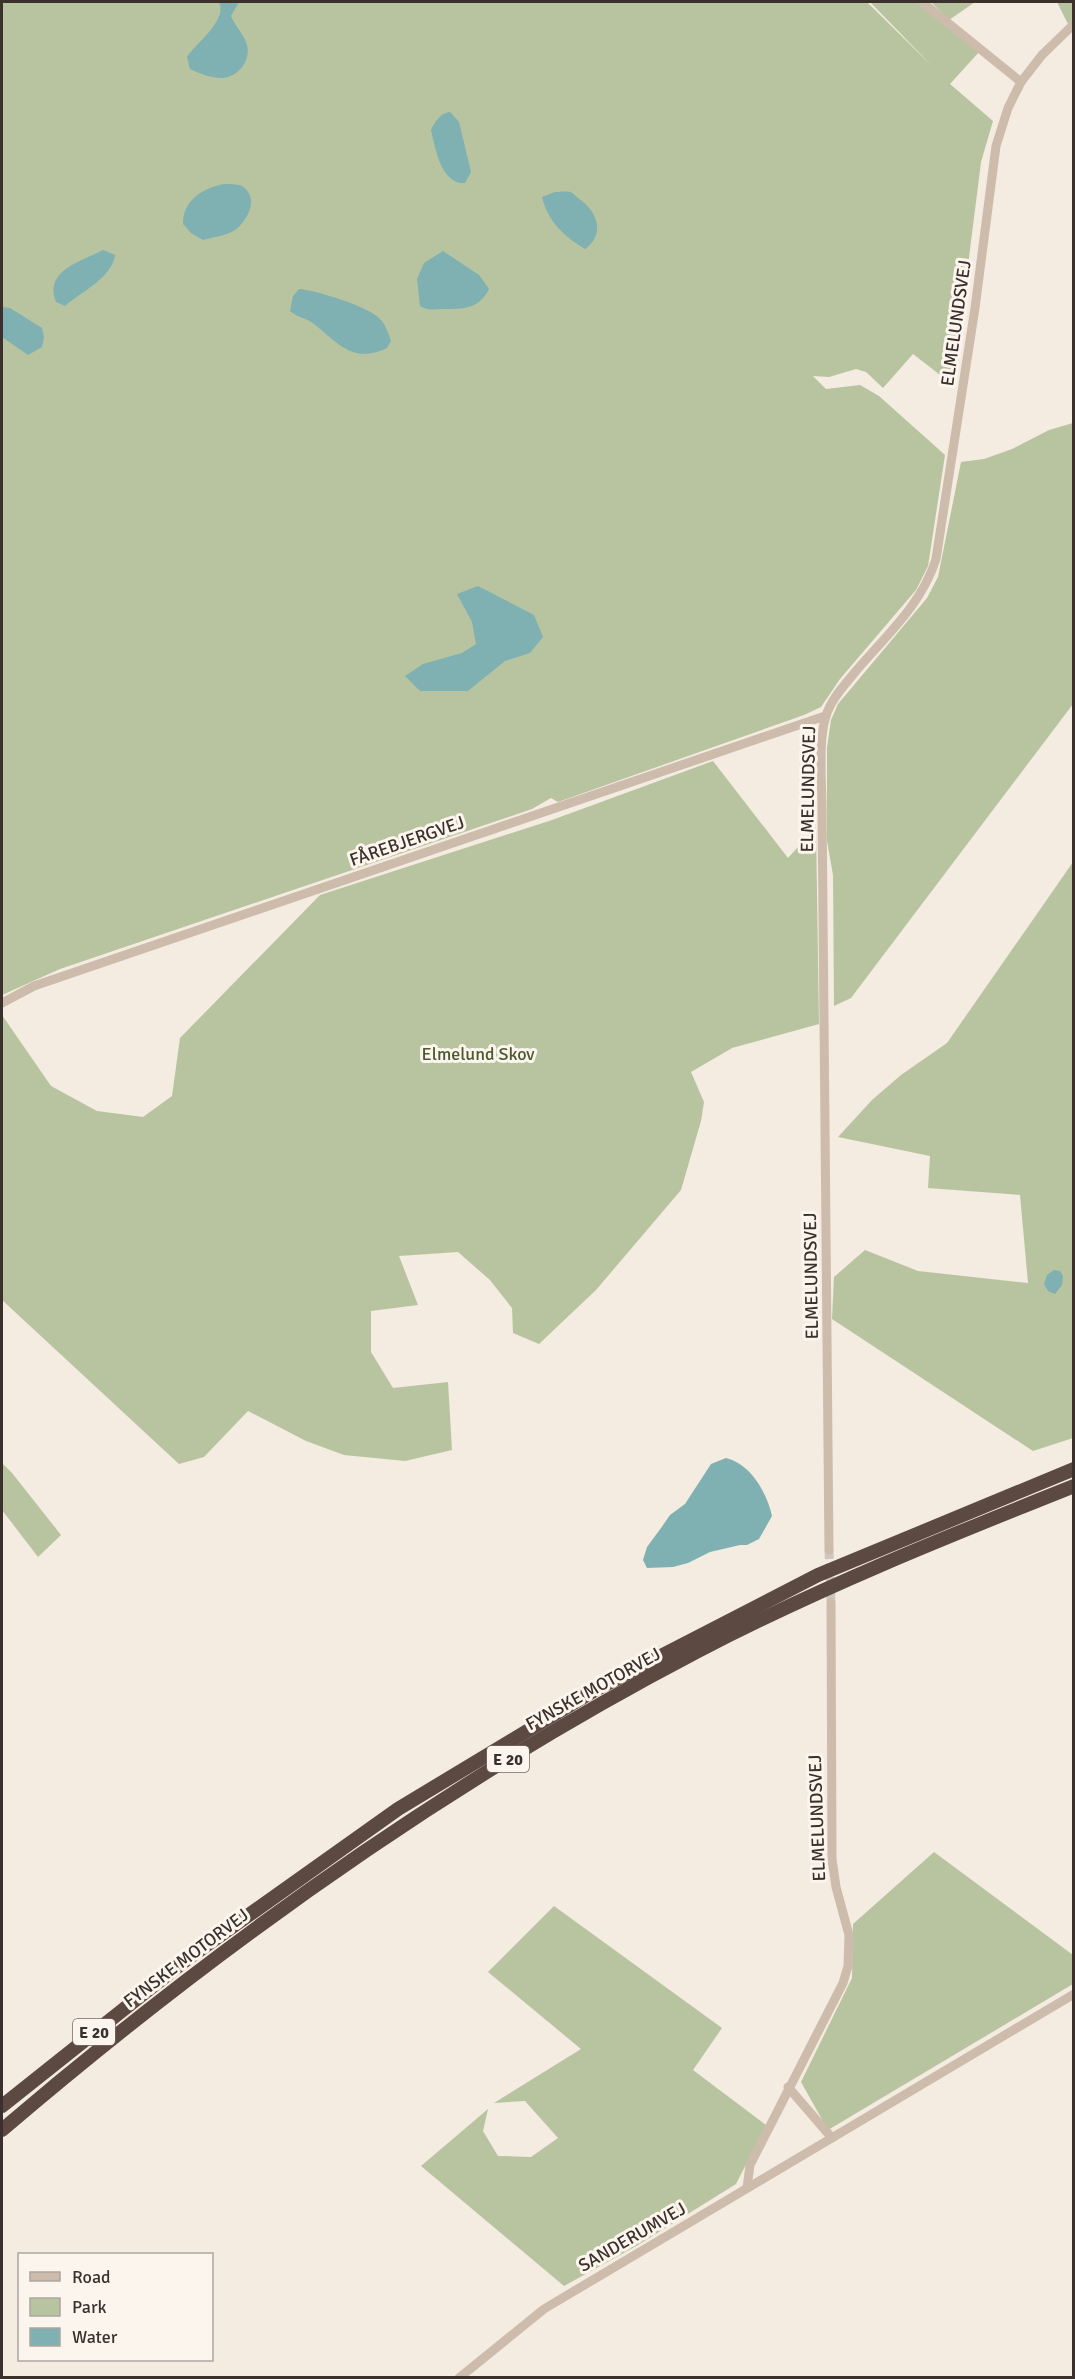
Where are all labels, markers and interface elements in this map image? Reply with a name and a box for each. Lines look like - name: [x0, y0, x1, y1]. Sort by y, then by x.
- street label: ELMELUNDSVEJ: [936, 259, 976, 387]
- street label: ELMELUNDSVEJ: [796, 725, 820, 853]
- street label: FÅREBJERGVEJ: [347, 811, 467, 871]
- park label: Elmelund Skov: [421, 1043, 535, 1065]
- street label: ELMELUNDSVEJ: [799, 1212, 823, 1340]
- street label: FYNSKE MOTORVEJ: [522, 1643, 664, 1735]
- road number: E 20: [487, 1746, 529, 1772]
- street label: ELMELUNDSVEJ: [804, 1754, 830, 1882]
- street label: FYNSKE MOTORVEJ: [119, 1904, 253, 2012]
- road number: E 20: [73, 2019, 115, 2045]
- street label: SANDERUMVEJ: [574, 2197, 690, 2277]
- legend: [18, 2253, 213, 2361]
- text: Road: [72, 2266, 111, 2288]
- text: Park: [72, 2296, 107, 2318]
- text: Water: [72, 2326, 118, 2348]

